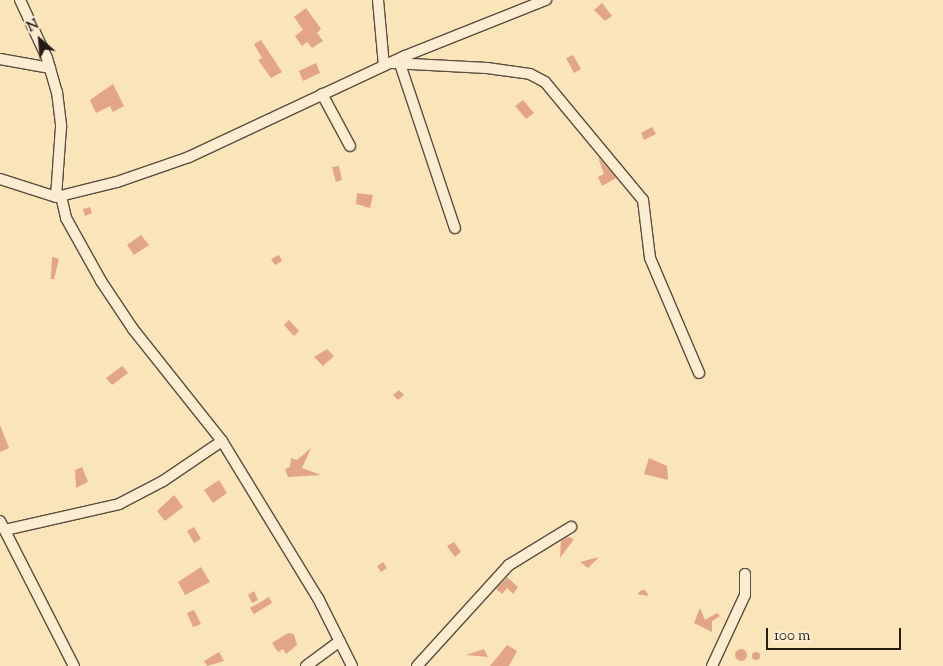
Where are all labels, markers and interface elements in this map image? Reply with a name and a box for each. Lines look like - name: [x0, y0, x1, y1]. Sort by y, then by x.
- north arrow: [15, 15, 65, 65]
- text: N: [24, 15, 43, 38]
- scale bar: [768, 618, 903, 650]
- text: 100 m: [774, 626, 810, 647]

